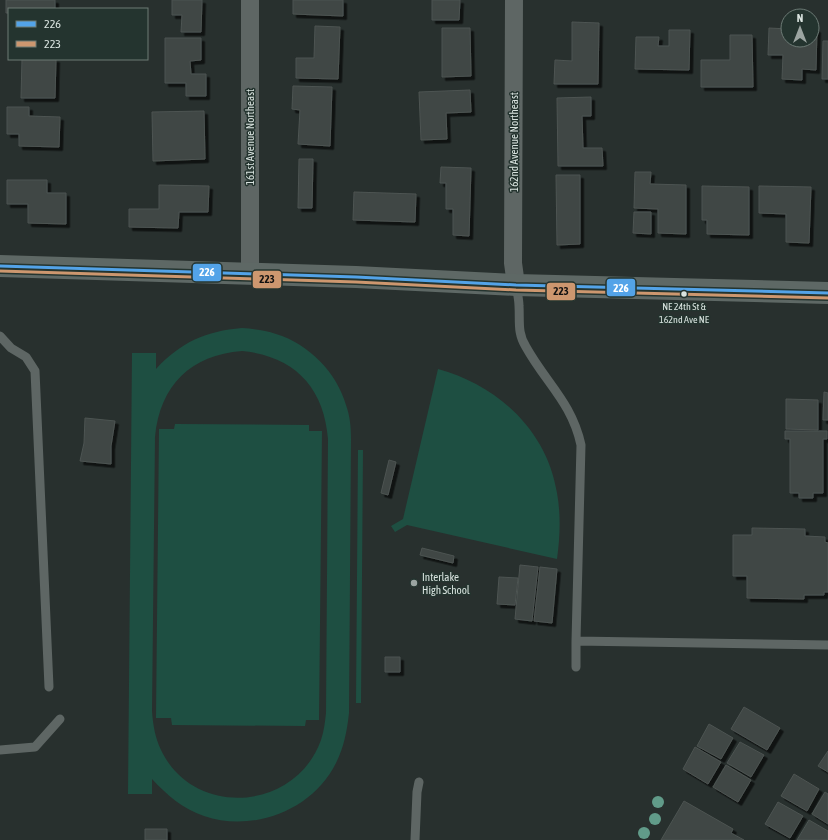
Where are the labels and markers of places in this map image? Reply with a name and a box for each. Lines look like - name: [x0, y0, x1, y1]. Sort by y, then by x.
- marker: NE 24th St & 162nd Ave NE: [679, 289, 689, 299]
- place label: NE 24th St & 162nd Ave NE: [659, 301, 710, 325]
- place label: Interlake High School: [422, 571, 470, 596]
- marker: Interlake High School: [409, 578, 419, 588]

